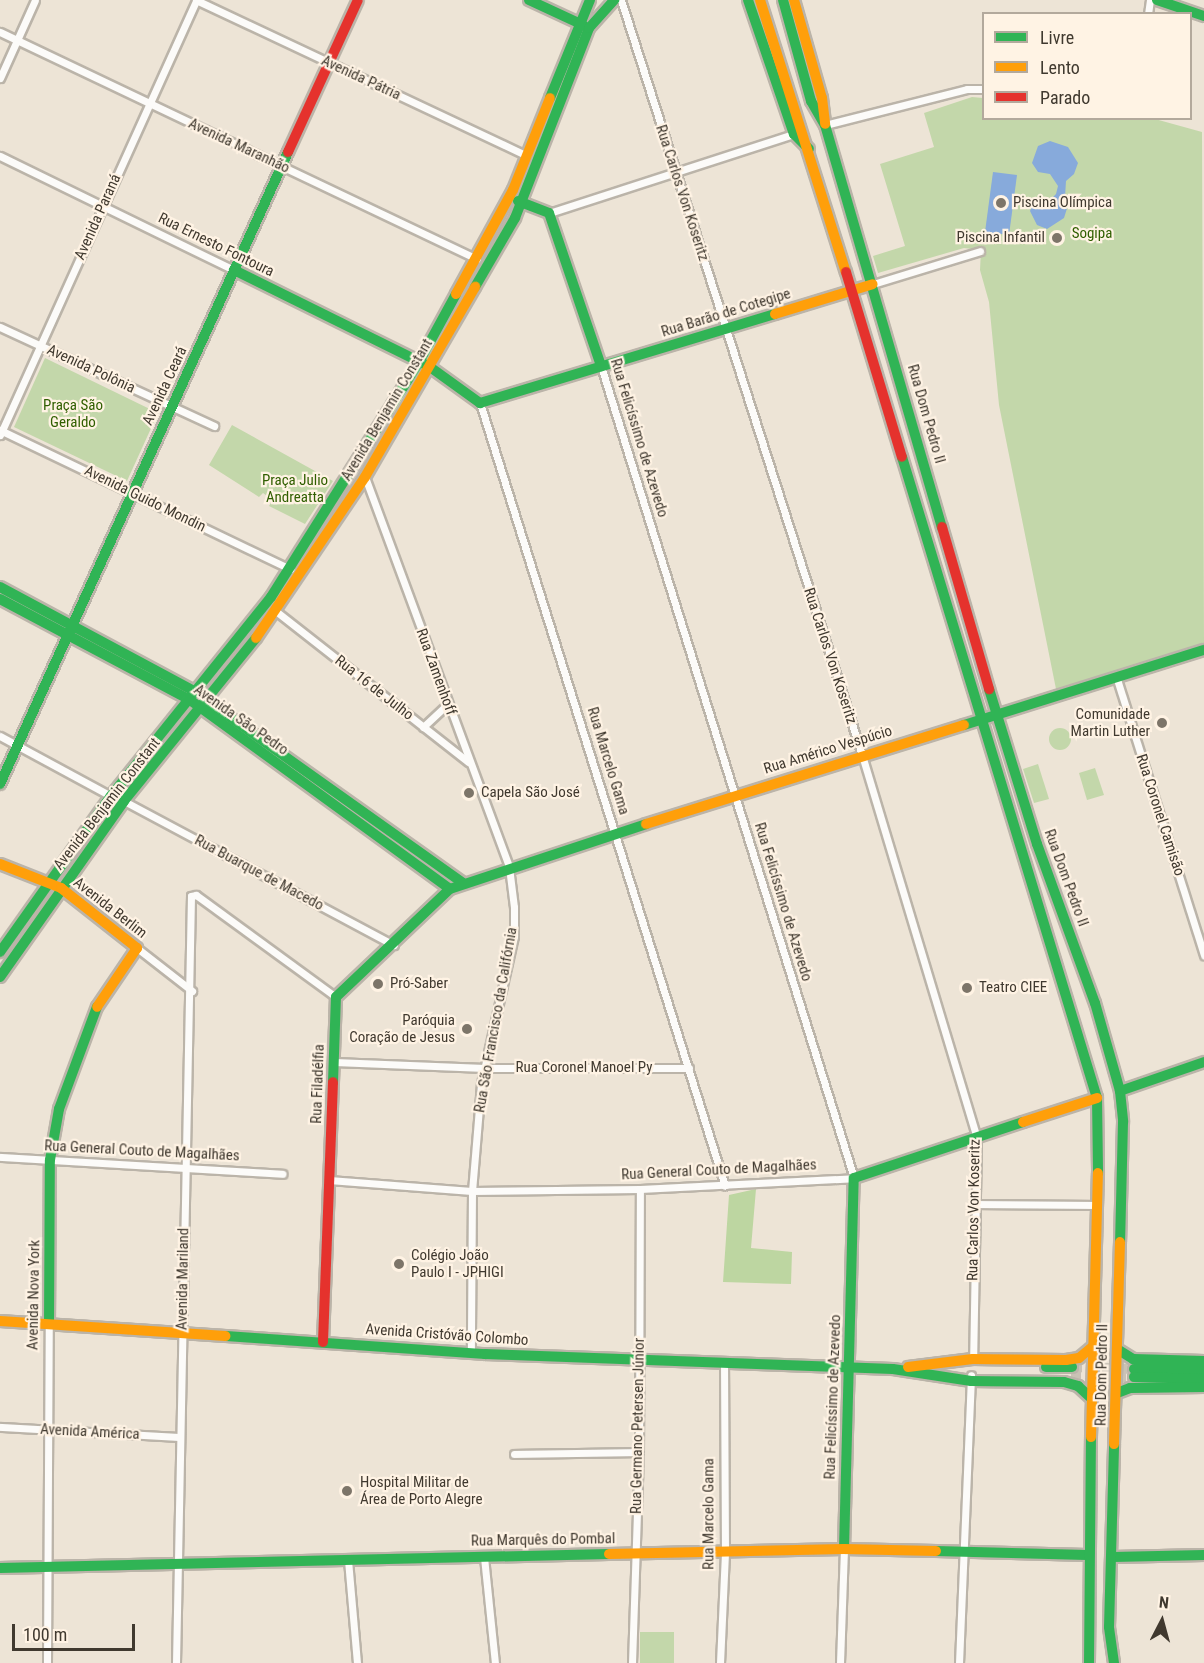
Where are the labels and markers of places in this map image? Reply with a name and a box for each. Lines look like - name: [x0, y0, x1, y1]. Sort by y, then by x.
- place label: Piscina Olímpica: [1013, 194, 1112, 212]
- marker: Piscina Olímpica: [994, 196, 1008, 210]
- place label: Piscina Infantil: [957, 229, 1045, 247]
- marker: Piscina Infantil: [1050, 231, 1064, 245]
- place label: Comunidade Martin Luther: [1071, 705, 1150, 740]
- marker: Comunidade Martin Luther: [1155, 716, 1169, 730]
- place label: Capela São José: [481, 784, 580, 802]
- marker: Capela São José: [462, 786, 476, 800]
- place label: Pró-Saber: [390, 975, 448, 993]
- marker: Pró-Saber: [371, 977, 385, 991]
- place label: Teatro CIEE: [979, 979, 1047, 997]
- marker: Teatro CIEE: [960, 981, 974, 995]
- place label: Paróquia Coração de Jesus: [349, 1011, 455, 1046]
- marker: Paróquia Coração de Jesus: [460, 1022, 474, 1036]
- place label: Colégio João Paulo I - JPHIGI: [411, 1246, 504, 1281]
- marker: Colégio João Paulo I - JPHIGI: [392, 1257, 406, 1271]
- place label: Hospital Militar de Área de Porto Alegre: [360, 1473, 483, 1508]
- marker: Hospital Militar de Área de Porto Alegre: [338, 1482, 356, 1500]

